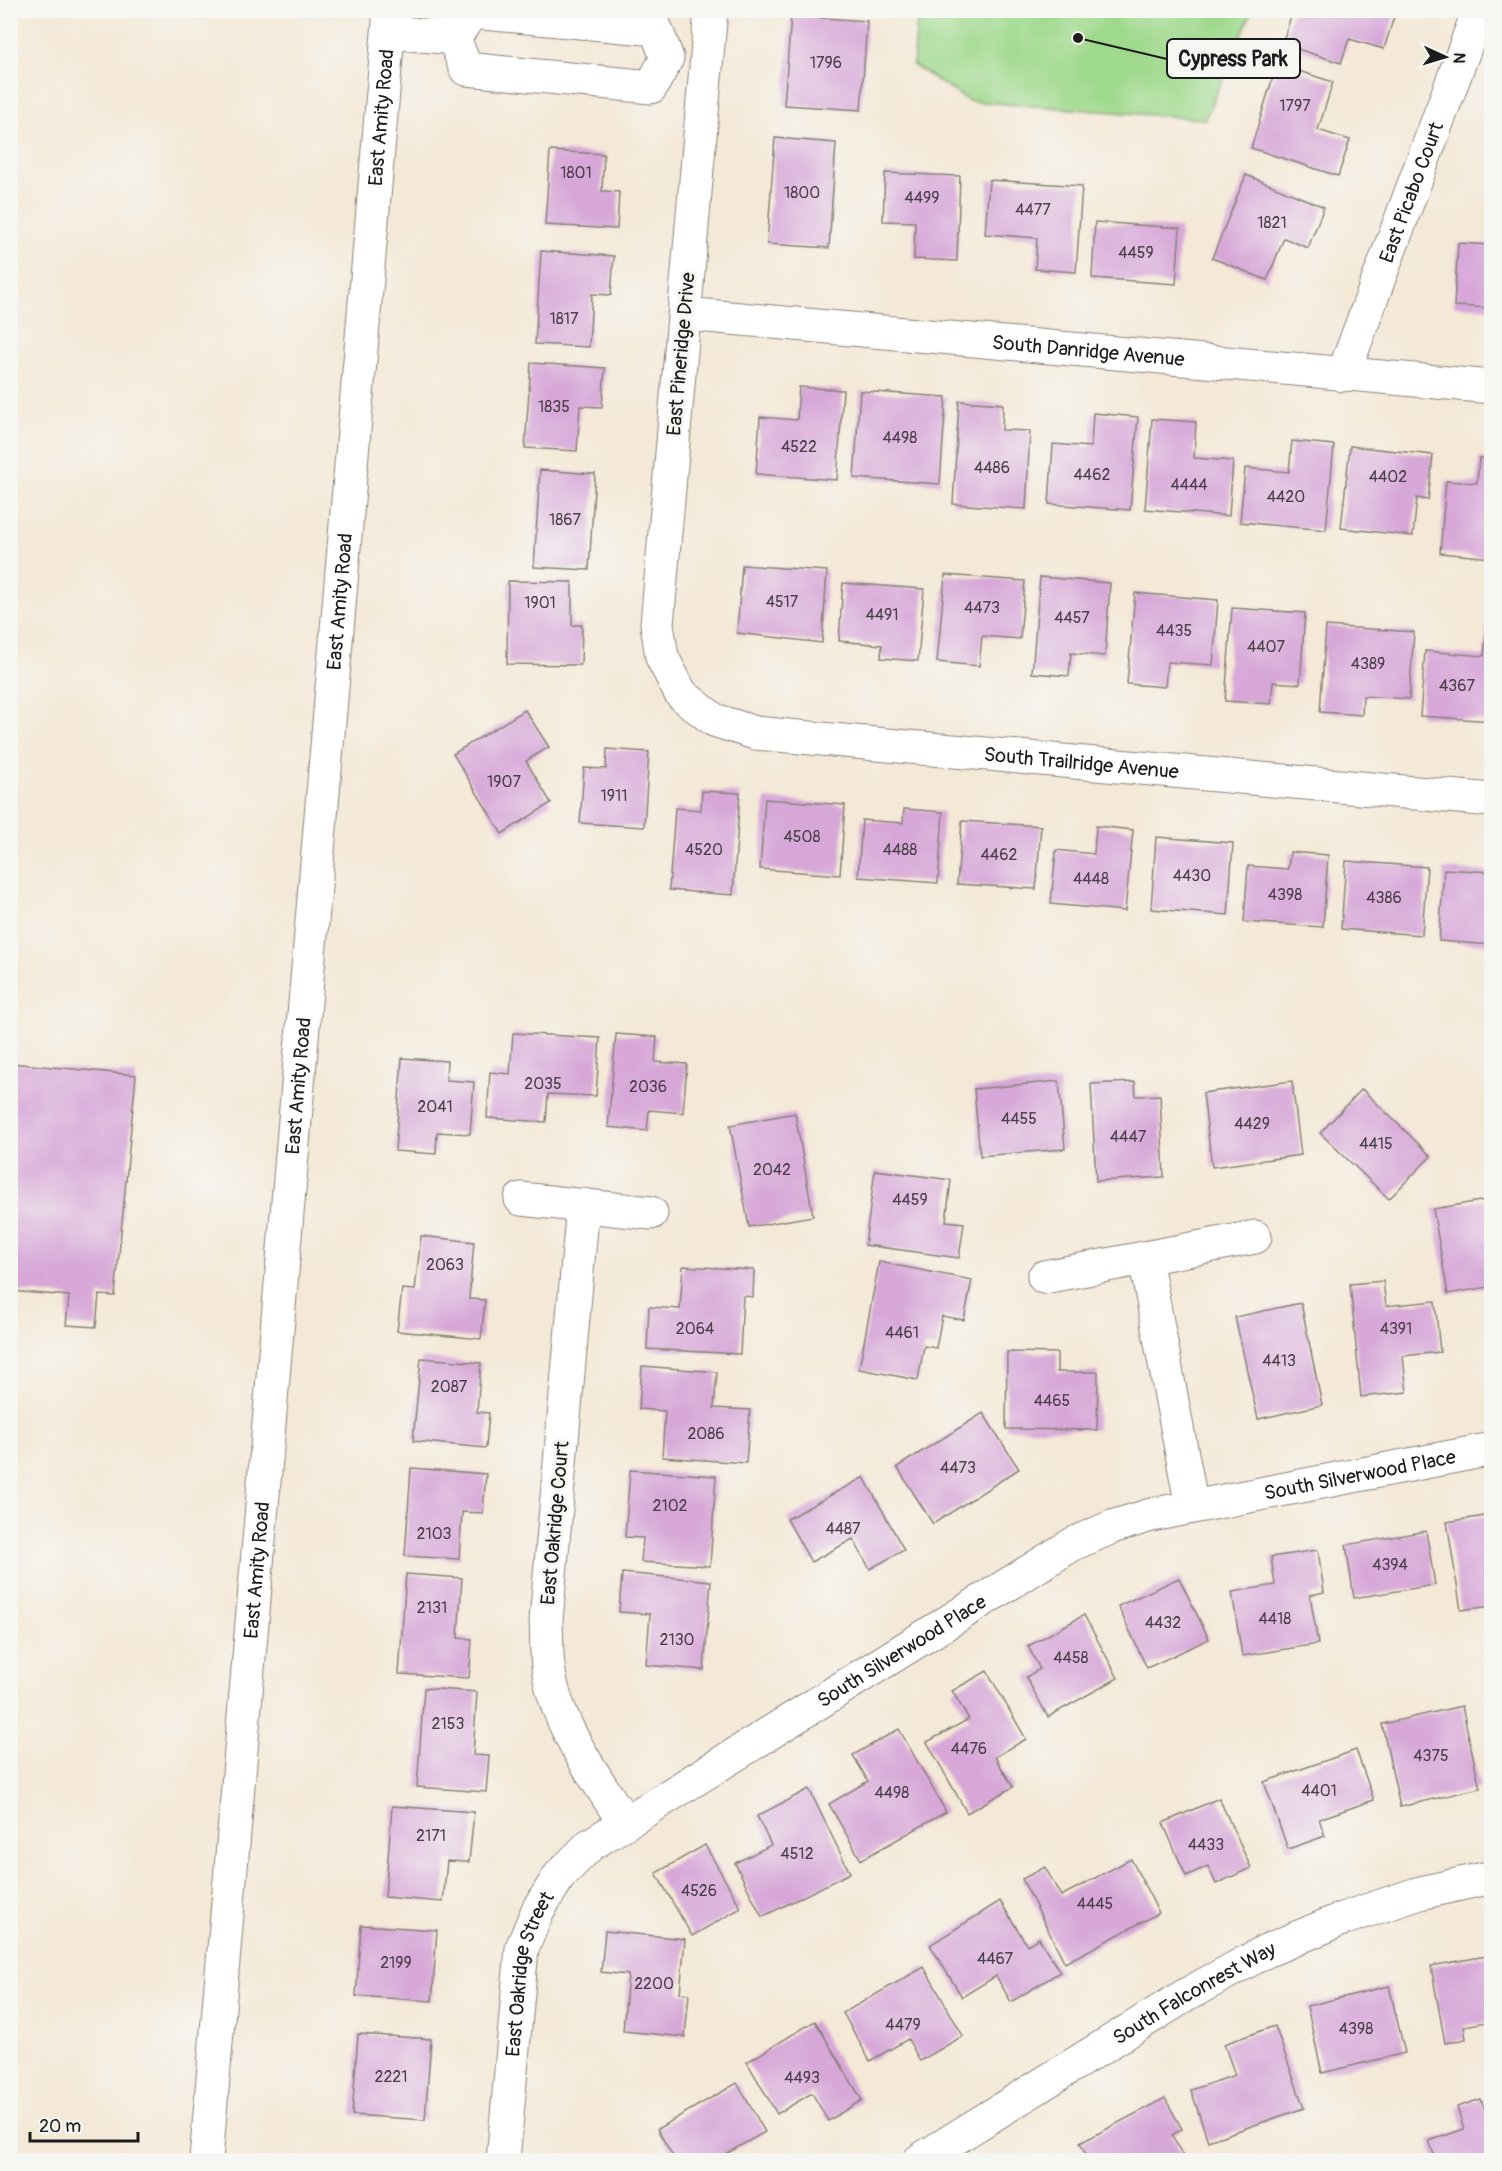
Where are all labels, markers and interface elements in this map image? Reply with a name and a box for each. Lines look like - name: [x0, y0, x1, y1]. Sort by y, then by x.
- north arrow: [1415, 27, 1475, 87]
- callout: Cypress Park: [1167, 39, 1300, 78]
- text: Cypress Park: [1178, 46, 1288, 73]
- street label: East Amity Road: [362, 48, 399, 187]
- text: N: [1449, 52, 1469, 64]
- house number: 1796: [810, 53, 842, 73]
- house number: 1797: [1279, 96, 1311, 116]
- street label: East Picabo Court: [1373, 117, 1449, 266]
- house number: 1801: [560, 163, 592, 183]
- house number: 1800: [784, 183, 820, 203]
- house number: 4499: [904, 188, 940, 208]
- house number: 4477: [1015, 200, 1051, 220]
- house number: 1821: [1257, 213, 1287, 233]
- house number: 4459: [1118, 243, 1154, 263]
- street label: East Pineridge Drive: [661, 271, 701, 437]
- house number: 1817: [549, 309, 579, 329]
- street label: South Danridge Avenue: [991, 329, 1186, 372]
- house number: 1835: [538, 397, 570, 417]
- house number: 4498: [883, 428, 917, 448]
- house number: 4522: [781, 437, 817, 457]
- house number: 4486: [974, 458, 1010, 478]
- house number: 4462: [1074, 465, 1110, 485]
- house number: 4402: [1369, 467, 1407, 487]
- house number: 4444: [1170, 475, 1208, 495]
- house number: 4420: [1267, 487, 1305, 507]
- house number: 1867: [549, 510, 582, 530]
- street label: East Amity Road: [321, 532, 358, 671]
- house number: 4517: [766, 592, 799, 612]
- house number: 1901: [524, 593, 556, 613]
- house number: 4473: [964, 598, 1000, 618]
- house number: 4491: [865, 605, 899, 625]
- house number: 4457: [1054, 608, 1090, 628]
- house number: 4435: [1156, 621, 1192, 641]
- house number: 4407: [1247, 637, 1286, 657]
- house number: 4389: [1351, 654, 1385, 674]
- house number: 4367: [1439, 676, 1475, 696]
- street label: South Trailridge Avenue: [983, 741, 1180, 784]
- house number: 1907: [487, 772, 521, 792]
- house number: 1911: [600, 786, 628, 806]
- house number: 4508: [784, 827, 820, 847]
- house number: 4520: [685, 840, 723, 860]
- house number: 4488: [883, 840, 917, 860]
- house number: 4462: [981, 845, 1017, 865]
- house number: 4430: [1173, 866, 1211, 886]
- house number: 4448: [1073, 869, 1109, 889]
- house number: 4398: [1268, 885, 1302, 905]
- house number: 4386: [1366, 888, 1402, 908]
- street label: East Amity Road: [280, 1016, 316, 1155]
- house number: 2035: [524, 1074, 562, 1094]
- house number: 2036: [629, 1077, 667, 1097]
- house number: 2041: [417, 1097, 453, 1117]
- house number: 4455: [1001, 1109, 1037, 1129]
- house number: 4429: [1234, 1114, 1270, 1134]
- house number: 4447: [1110, 1127, 1147, 1147]
- house number: 4415: [1359, 1134, 1393, 1154]
- house number: 2042: [753, 1160, 791, 1180]
- house number: 4459: [892, 1190, 928, 1210]
- house number: 2063: [426, 1255, 464, 1275]
- house number: 2064: [676, 1319, 714, 1339]
- house number: 4391: [1380, 1319, 1412, 1339]
- house number: 4461: [885, 1323, 919, 1343]
- house number: 4413: [1262, 1351, 1296, 1371]
- house number: 2087: [431, 1377, 468, 1397]
- house number: 4465: [1034, 1391, 1070, 1411]
- house number: 2086: [687, 1424, 725, 1444]
- street label: East Oakridge Court: [535, 1439, 575, 1606]
- street label: South Silverwood Place: [1262, 1444, 1458, 1505]
- house number: 4473: [940, 1458, 976, 1478]
- house number: 2102: [652, 1496, 688, 1516]
- street label: East Amity Road: [238, 1501, 275, 1640]
- house number: 4487: [825, 1519, 861, 1539]
- house number: 2103: [416, 1524, 452, 1544]
- house number: 4394: [1372, 1555, 1408, 1575]
- street label: South Silverwood Place: [812, 1589, 991, 1713]
- house number: 2131: [417, 1598, 447, 1618]
- house number: 4418: [1259, 1609, 1291, 1629]
- house number: 4432: [1145, 1613, 1181, 1633]
- house number: 2130: [659, 1630, 695, 1650]
- house number: 4458: [1053, 1648, 1089, 1668]
- house number: 2153: [432, 1714, 464, 1734]
- house number: 4476: [951, 1739, 987, 1759]
- house number: 4375: [1413, 1746, 1449, 1766]
- house number: 4401: [1301, 1781, 1337, 1801]
- house number: 4498: [875, 1783, 909, 1803]
- house number: 2171: [416, 1826, 446, 1846]
- house number: 4433: [1188, 1835, 1224, 1855]
- house number: 4512: [780, 1844, 814, 1864]
- house number: 4526: [681, 1881, 717, 1901]
- street label: East Oakridge Street: [500, 1886, 560, 2058]
- house number: 4445: [1077, 1894, 1113, 1914]
- street label: South Falconrest Way: [1108, 1936, 1279, 2050]
- house number: 4467: [977, 1949, 1014, 1969]
- house number: 2199: [380, 1953, 412, 1973]
- house number: 2200: [634, 1974, 674, 1994]
- house number: 4479: [885, 2015, 921, 2035]
- house number: 4398: [1339, 2019, 1373, 2039]
- house number: 2221: [374, 2067, 408, 2087]
- house number: 4493: [784, 2068, 820, 2088]
- scale bar: [30, 2105, 138, 2143]
- text: 20 m: [39, 2115, 81, 2138]

